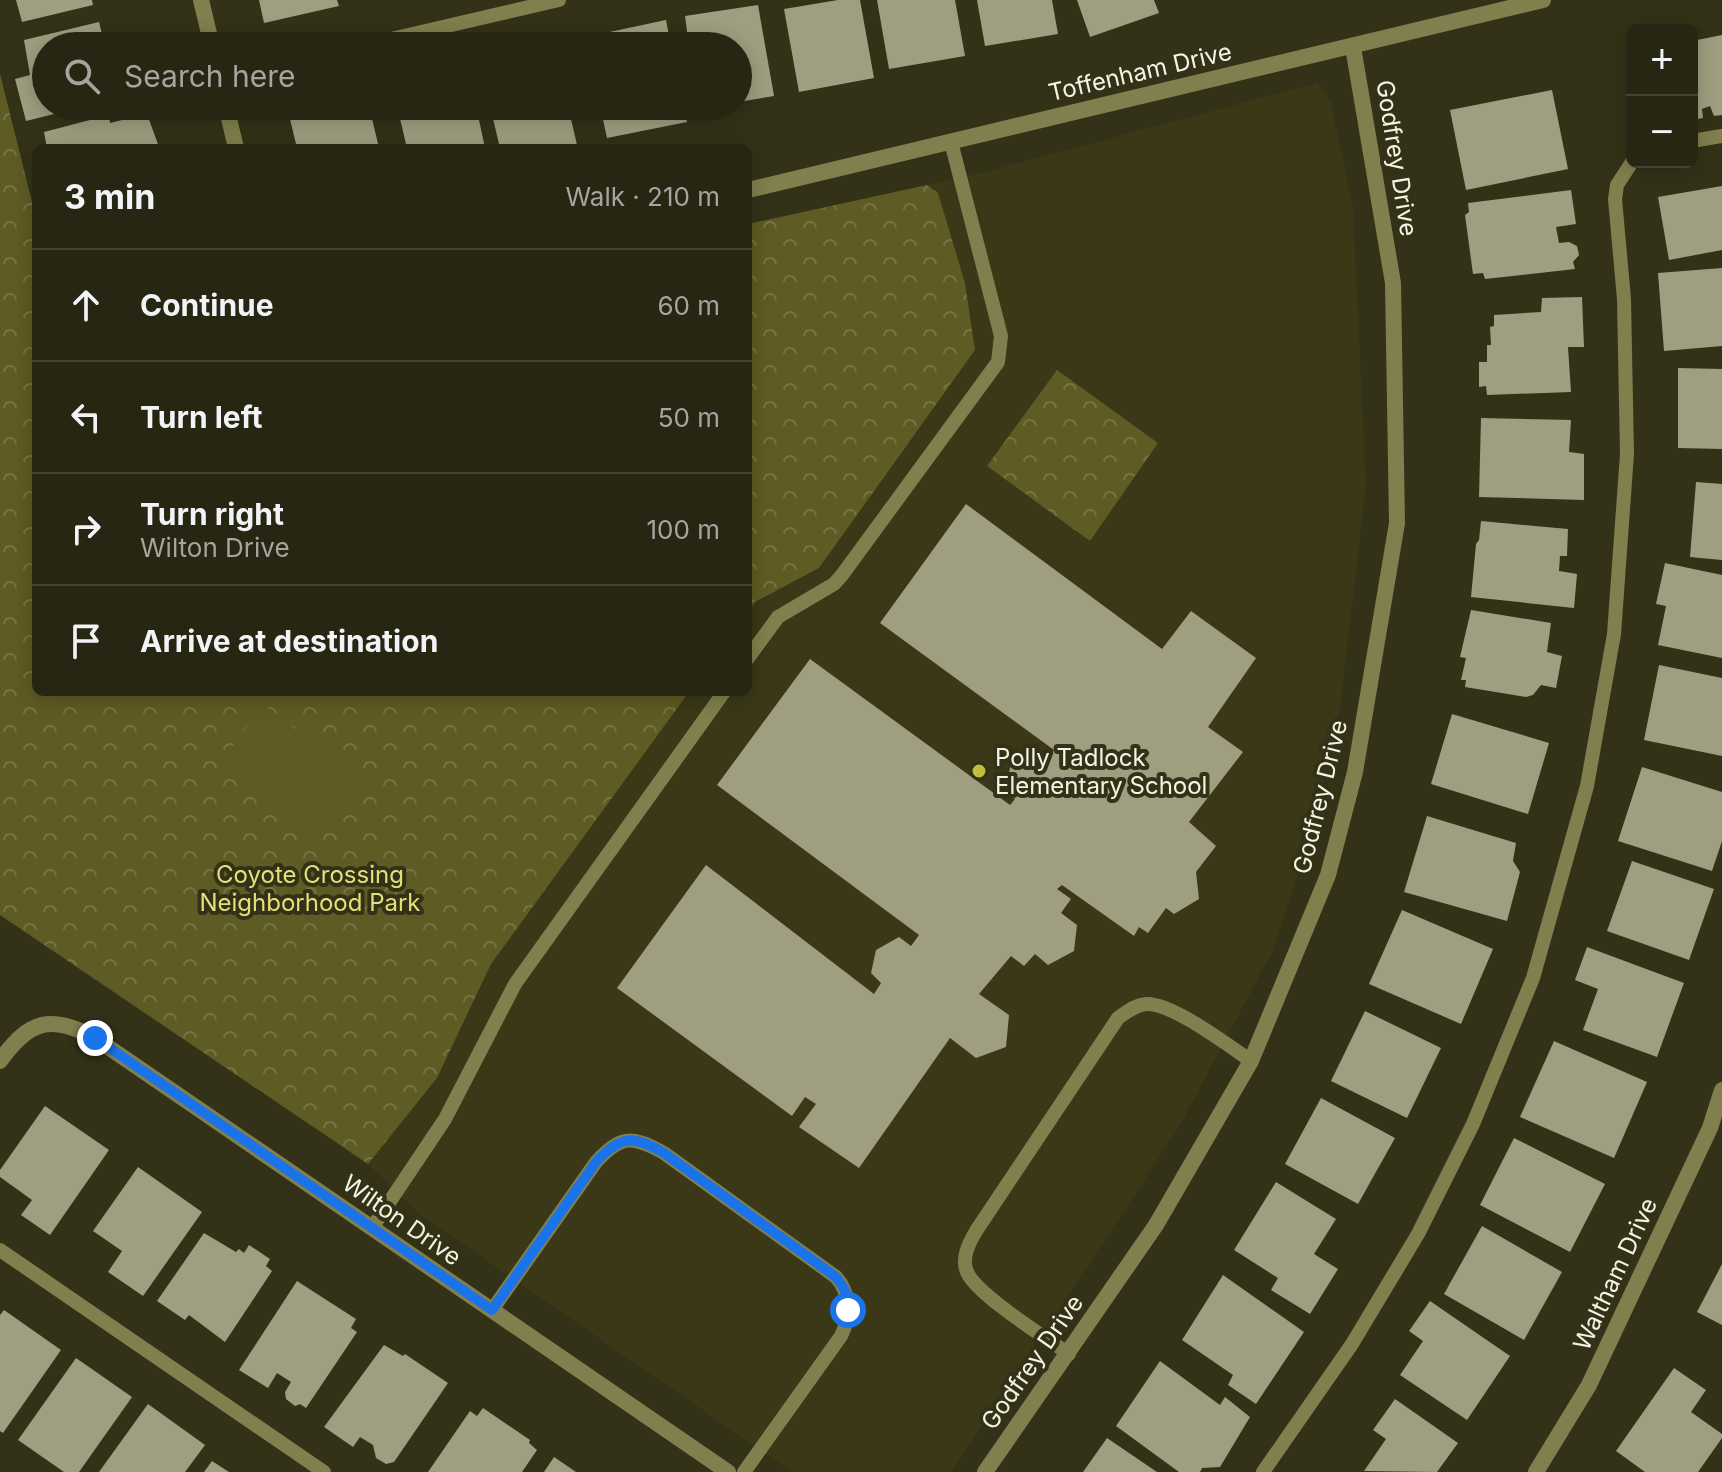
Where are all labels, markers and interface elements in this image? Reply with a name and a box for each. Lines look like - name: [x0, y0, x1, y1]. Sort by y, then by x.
- map controls: [1626, 24, 1698, 168]
- button: +: [1626, 24, 1698, 96]
- search box: [32, 32, 752, 120]
- street label: Toffenham Drive: [1045, 37, 1235, 107]
- icon: search: [60, 54, 104, 98]
- text: Search here: [124, 58, 296, 94]
- street label: Godfrey Drive: [1370, 78, 1424, 238]
- button: −: [1626, 96, 1698, 168]
- text: 3 min: [64, 176, 155, 217]
- text: Walk · 210 m: [565, 181, 720, 212]
- icon: ahead: [64, 283, 108, 327]
- text: Continue: [140, 287, 274, 323]
- text: 60 m: [657, 290, 720, 321]
- icon: left: [64, 395, 108, 439]
- text: Turn left: [140, 399, 262, 435]
- text: 50 m: [658, 402, 720, 433]
- text: Turn right: [140, 496, 284, 532]
- icon: right: [64, 507, 108, 551]
- text: 100 m: [647, 514, 720, 545]
- text: Wilton Drive: [140, 532, 290, 563]
- icon: arrive: [64, 619, 108, 663]
- text: Arrive at destination: [140, 623, 438, 659]
- street label: Godfrey Drive: [1287, 717, 1353, 877]
- place label: Polly Tadlock Elementary School: [995, 743, 1207, 800]
- marker: Polly Tadlock Elementary School: [970, 762, 988, 780]
- park label: Coyote Crossing Neighborhood Park: [199, 860, 421, 917]
- route end: [77, 1020, 113, 1056]
- street label: Wilton Drive: [337, 1169, 467, 1271]
- street label: Waltham Drive: [1567, 1193, 1663, 1355]
- street label: Godfrey Drive: [975, 1289, 1089, 1435]
- route start: [830, 1292, 866, 1328]

